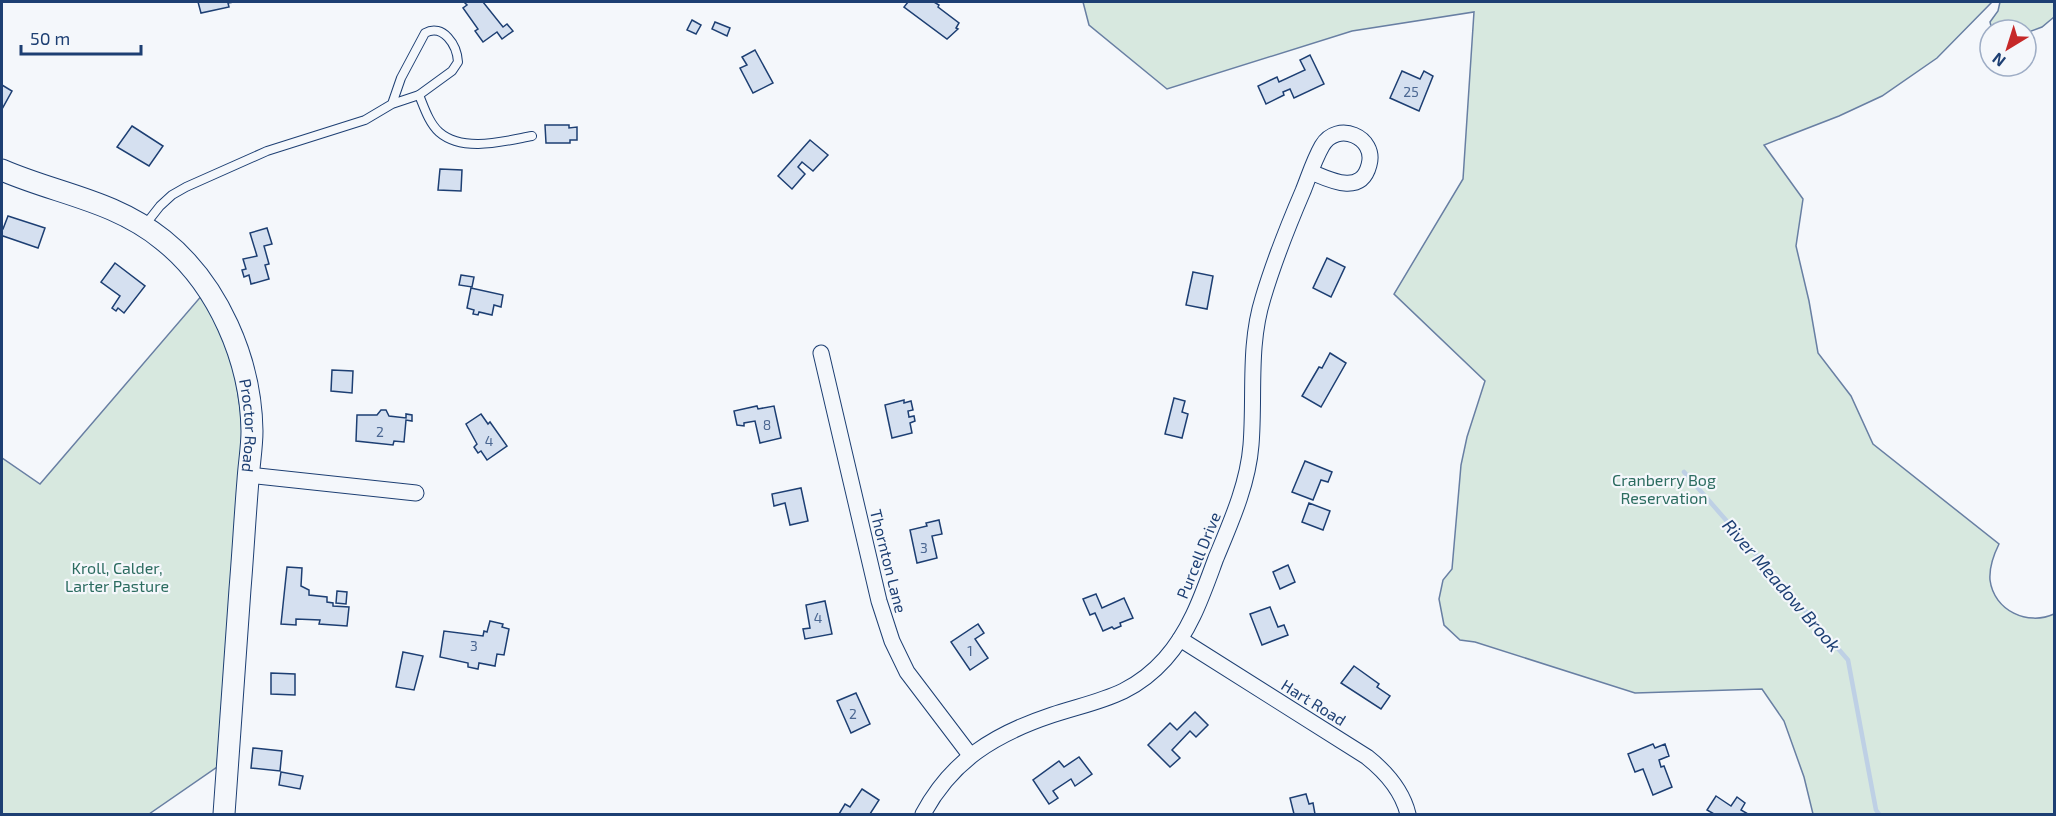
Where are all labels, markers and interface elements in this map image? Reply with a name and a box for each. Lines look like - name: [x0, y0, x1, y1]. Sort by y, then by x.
- scale bar: [21, 18, 141, 56]
- north arrow: [1978, 18, 2038, 78]
- text: 50 m: [30, 27, 70, 49]
- text: N: [1988, 49, 2009, 71]
- house number: 25: [1403, 83, 1419, 100]
- street label: Proctor Road: [236, 377, 262, 473]
- house number: 8: [763, 416, 771, 433]
- house number: 2: [376, 423, 384, 440]
- house number: 4: [485, 432, 493, 449]
- park label: Cranberry Bog Reservation: [1612, 470, 1716, 507]
- street label: Thornton Lane: [867, 507, 911, 615]
- street label: Purcell Drive: [1172, 509, 1224, 601]
- water label: River Meadow Brook: [1718, 514, 1846, 656]
- house number: 3: [920, 539, 928, 556]
- park label: Kroll, Calder, Larter Pasture: [65, 558, 169, 595]
- house number: 4: [814, 609, 822, 626]
- house number: 3: [470, 637, 478, 654]
- house number: 1: [967, 642, 973, 659]
- street label: Hart Road: [1278, 675, 1350, 729]
- house number: 2: [849, 705, 857, 722]

